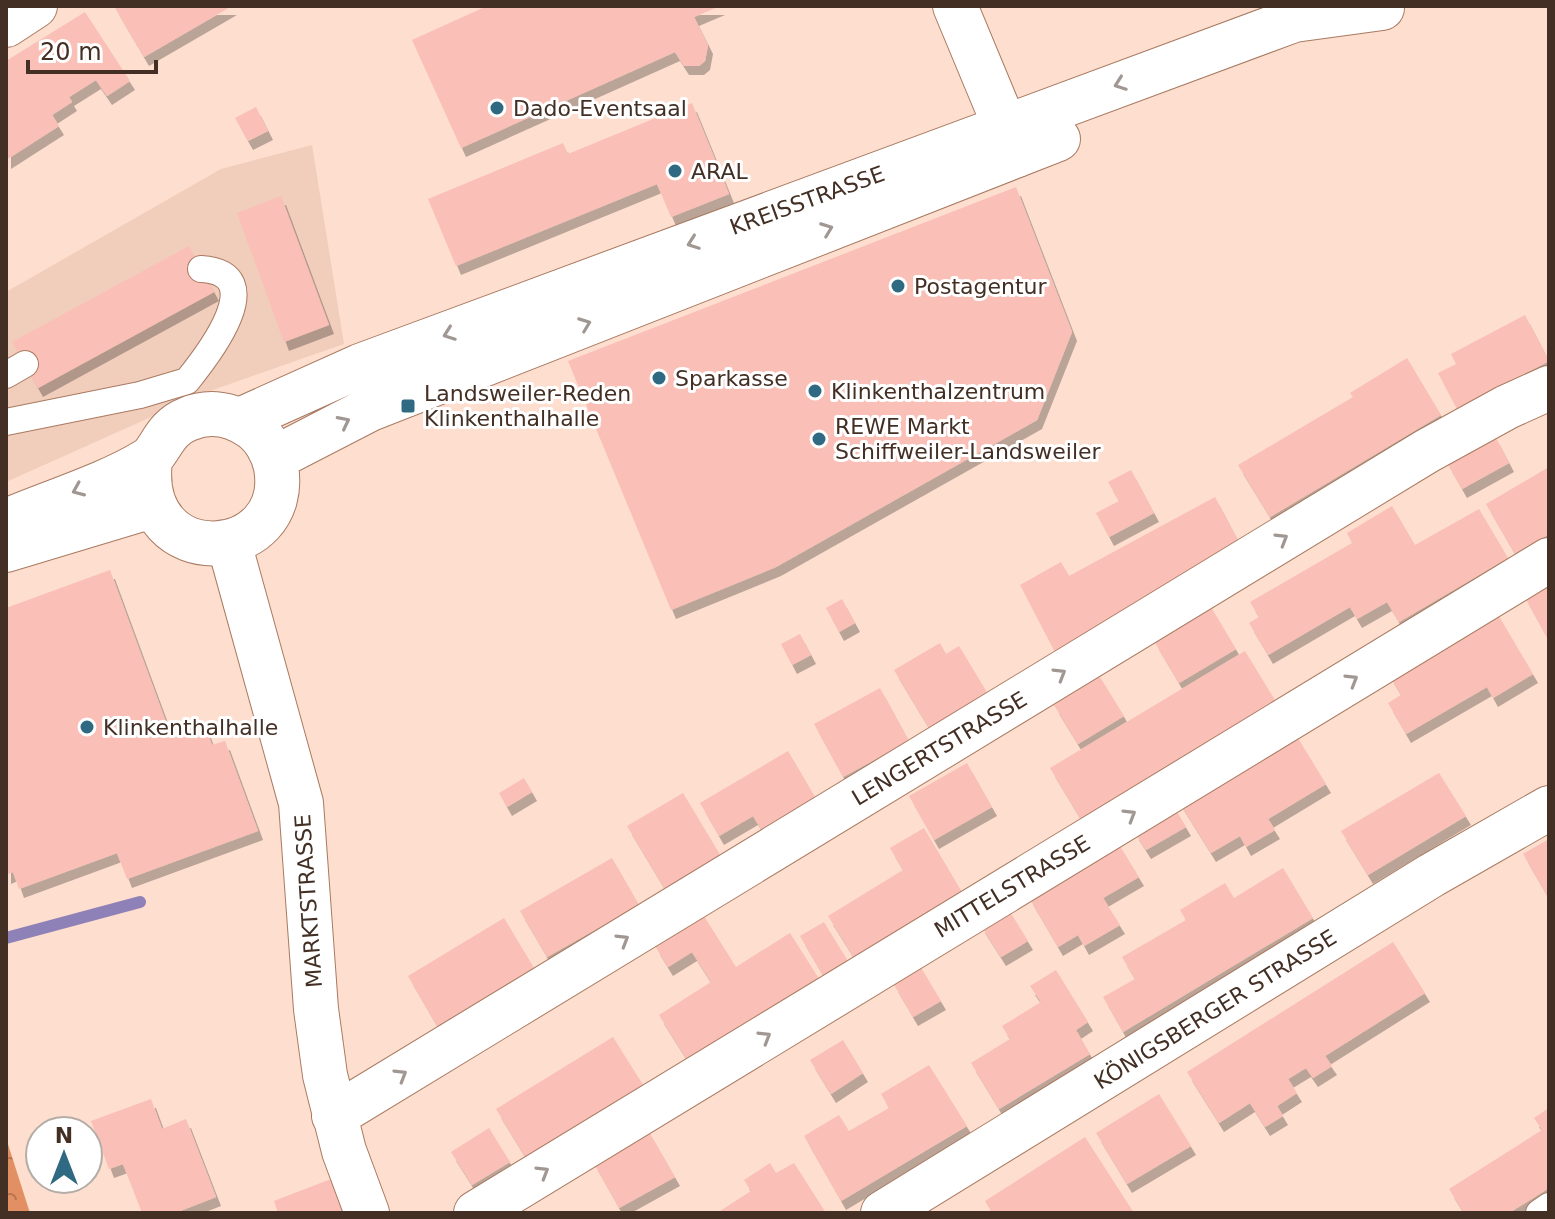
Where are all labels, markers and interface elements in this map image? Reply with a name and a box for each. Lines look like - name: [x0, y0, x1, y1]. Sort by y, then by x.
- scale bar: [28, 24, 156, 74]
- text: 20 m: [40, 38, 102, 66]
- one-way arrow: [1114, 74, 1128, 91]
- place label: Dado-Eventsaal: [513, 96, 687, 121]
- marker: Dado-Eventsaal: [488, 99, 506, 117]
- place label: ARAL: [691, 159, 748, 184]
- street label: KREISSTRASSE: [726, 161, 888, 240]
- marker: ARAL: [666, 162, 684, 180]
- one-way arrow: [819, 222, 833, 239]
- one-way arrow: [687, 233, 701, 249]
- place label: Postagentur: [914, 274, 1048, 299]
- marker: Postagentur: [889, 277, 907, 295]
- one-way arrow: [577, 317, 591, 334]
- one-way arrow: [443, 324, 457, 340]
- place label: Sparkasse: [675, 366, 788, 391]
- marker: Sparkasse: [650, 369, 668, 387]
- place label: Klinkenthalzentrum: [831, 379, 1045, 404]
- place label: Landsweiler-Reden Klinkenthalhalle: [424, 381, 631, 431]
- marker: Klinkenthalzentrum: [806, 382, 824, 400]
- marker: Landsweiler-Reden Klinkenthalhalle: [399, 397, 417, 415]
- place label: REWE Markt Schiffweiler-Landsweiler: [835, 414, 1102, 464]
- one-way arrow: [335, 416, 350, 432]
- marker: REWE Markt Schiffweiler-Landsweiler: [810, 430, 828, 448]
- one-way arrow: [72, 481, 86, 497]
- one-way arrow: [1273, 533, 1288, 549]
- one-way arrow: [1051, 668, 1066, 684]
- one-way arrow: [1343, 674, 1358, 689]
- street label: LENGERTSTRASSE: [847, 686, 1031, 810]
- place label: Klinkenthalhalle: [103, 715, 278, 740]
- marker: Klinkenthalhalle: [78, 718, 96, 736]
- one-way arrow: [1121, 809, 1136, 824]
- street label: MARKTSTRASSE: [290, 813, 327, 989]
- street label: MITTELSTRASSE: [930, 830, 1094, 943]
- street label: KÖNIGSBERGER STRASSE: [1090, 924, 1341, 1094]
- one-way arrow: [614, 934, 629, 950]
- one-way arrow: [756, 1032, 771, 1047]
- one-way arrow: [392, 1070, 407, 1085]
- north arrow: [24, 1115, 104, 1195]
- text: N: [55, 1123, 73, 1148]
- one-way arrow: [534, 1167, 549, 1182]

